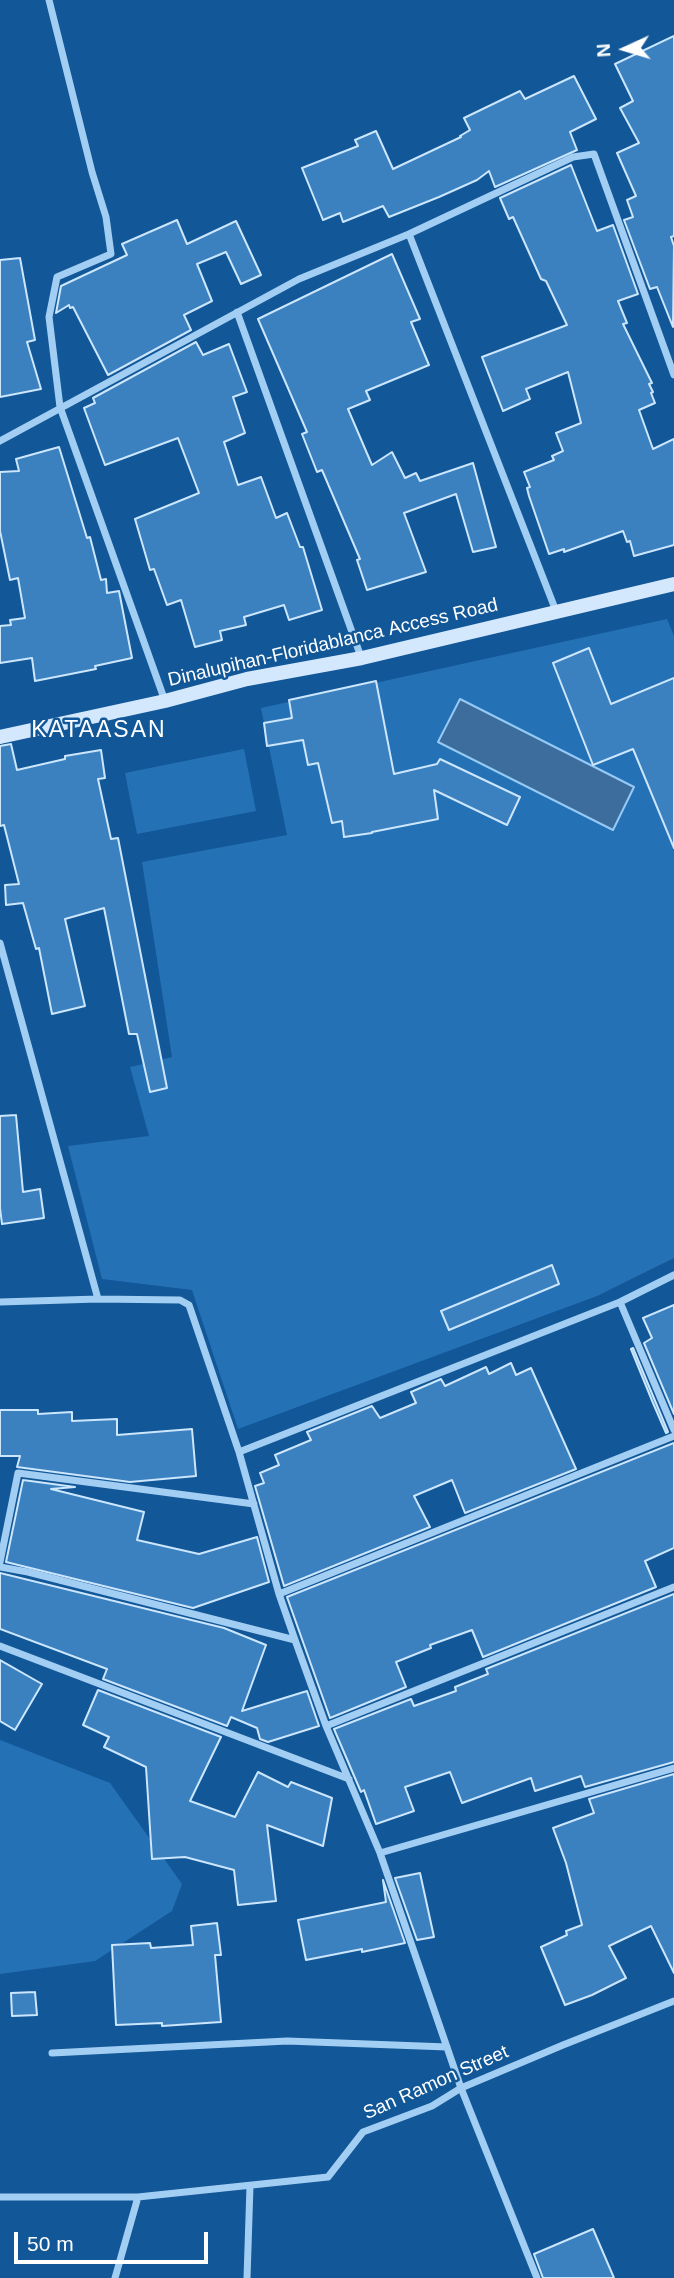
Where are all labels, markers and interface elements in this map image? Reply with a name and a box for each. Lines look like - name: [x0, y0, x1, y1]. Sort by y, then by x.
- north arrow: [590, 14, 660, 84]
- text: N: [593, 43, 615, 58]
- street label: Dinalupihan-Floridablanca Access Road: [166, 594, 500, 692]
- district label: KATAASAN: [32, 717, 166, 745]
- street label: San Ramon Street: [360, 2041, 512, 2125]
- scale bar: [18, 2218, 212, 2262]
- text: 50 m: [27, 2232, 74, 2255]

